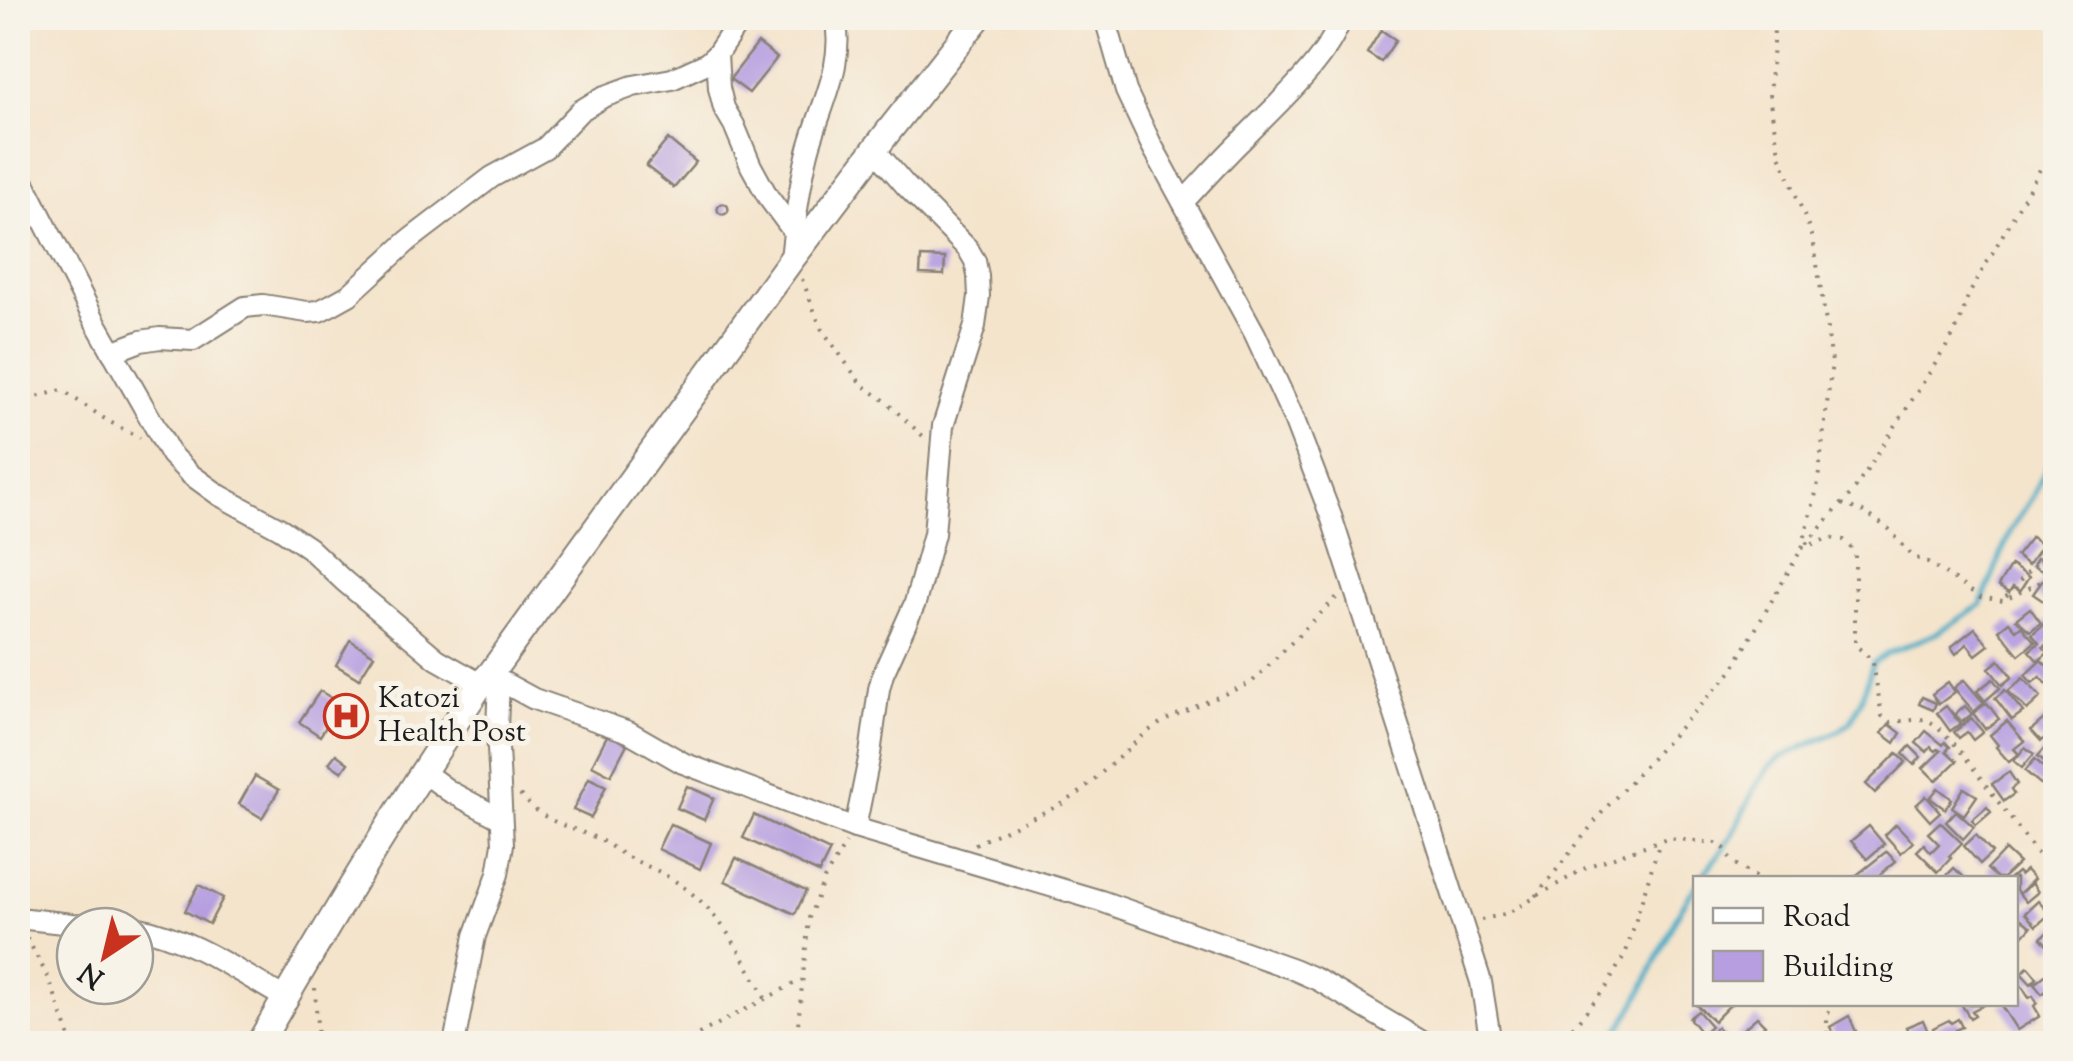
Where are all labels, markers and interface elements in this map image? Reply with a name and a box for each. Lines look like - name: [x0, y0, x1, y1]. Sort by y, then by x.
- place label: Katozi Health Post: [378, 678, 526, 755]
- hospital icon: Katozi Health Post: [323, 693, 369, 739]
- legend: [1693, 876, 2018, 1006]
- text: Road: [1783, 897, 1850, 940]
- north arrow: [55, 906, 155, 1006]
- text: Building: [1783, 947, 1893, 990]
- text: N: [72, 951, 113, 997]

